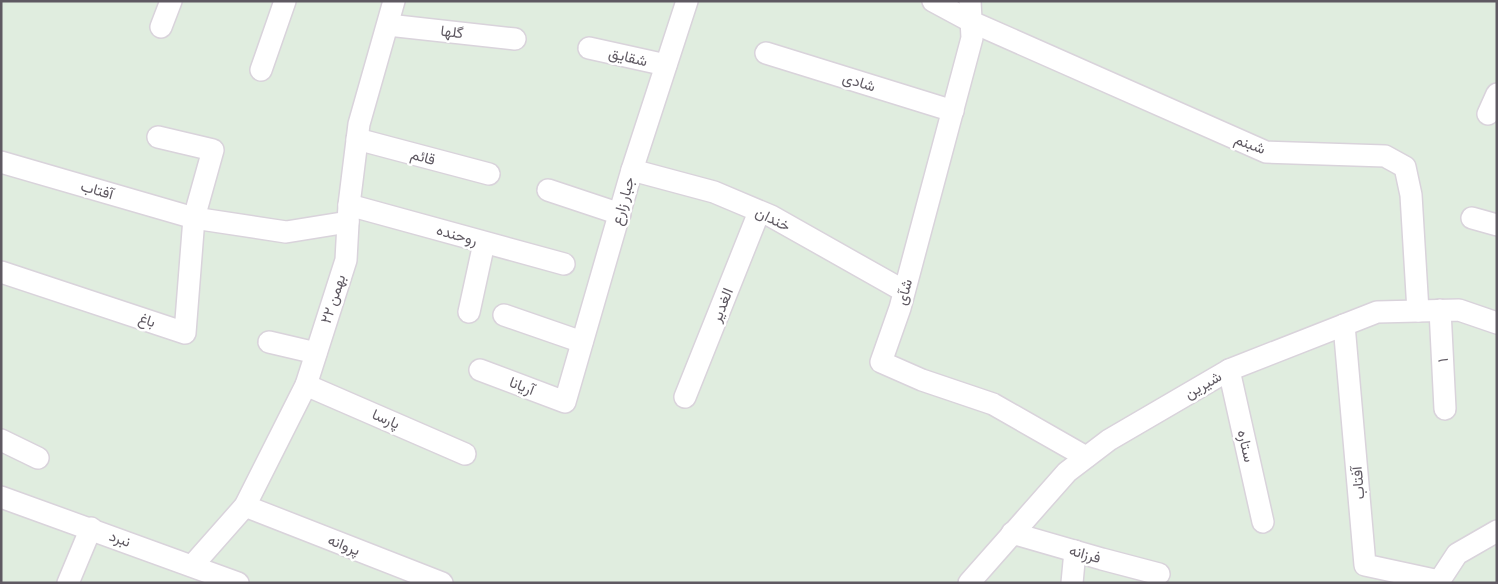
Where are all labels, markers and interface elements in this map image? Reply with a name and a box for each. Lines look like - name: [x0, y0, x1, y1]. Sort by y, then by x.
- street label: گلها: [440, 21, 465, 42]
- street label: شقایق: [607, 43, 650, 71]
- street label: شادی: [840, 68, 878, 97]
- street label: شبنم: [1232, 129, 1268, 159]
- street label: قائم: [408, 144, 438, 170]
- street label: جبار زارع: [607, 174, 640, 228]
- street label: آفتاب: [79, 176, 117, 204]
- street label: خندان: [753, 202, 794, 235]
- street label: روحنده: [434, 220, 480, 249]
- street label: ۲۲ بهمن: [316, 272, 350, 326]
- street label: شآی: [891, 277, 917, 307]
- street label: الغدیر: [706, 285, 737, 326]
- street label: باغ: [136, 308, 158, 333]
- street label: ۱: [1433, 357, 1452, 363]
- street label: شیرین: [1181, 366, 1225, 404]
- street label: آریانا: [507, 372, 539, 400]
- street label: پارسا: [369, 404, 403, 434]
- street label: ستاره: [1234, 428, 1259, 464]
- street label: آفتاب: [1346, 464, 1368, 500]
- street label: نبرد: [107, 526, 133, 551]
- street label: پروانه: [325, 530, 363, 560]
- street label: فرزانه: [1067, 540, 1103, 567]

